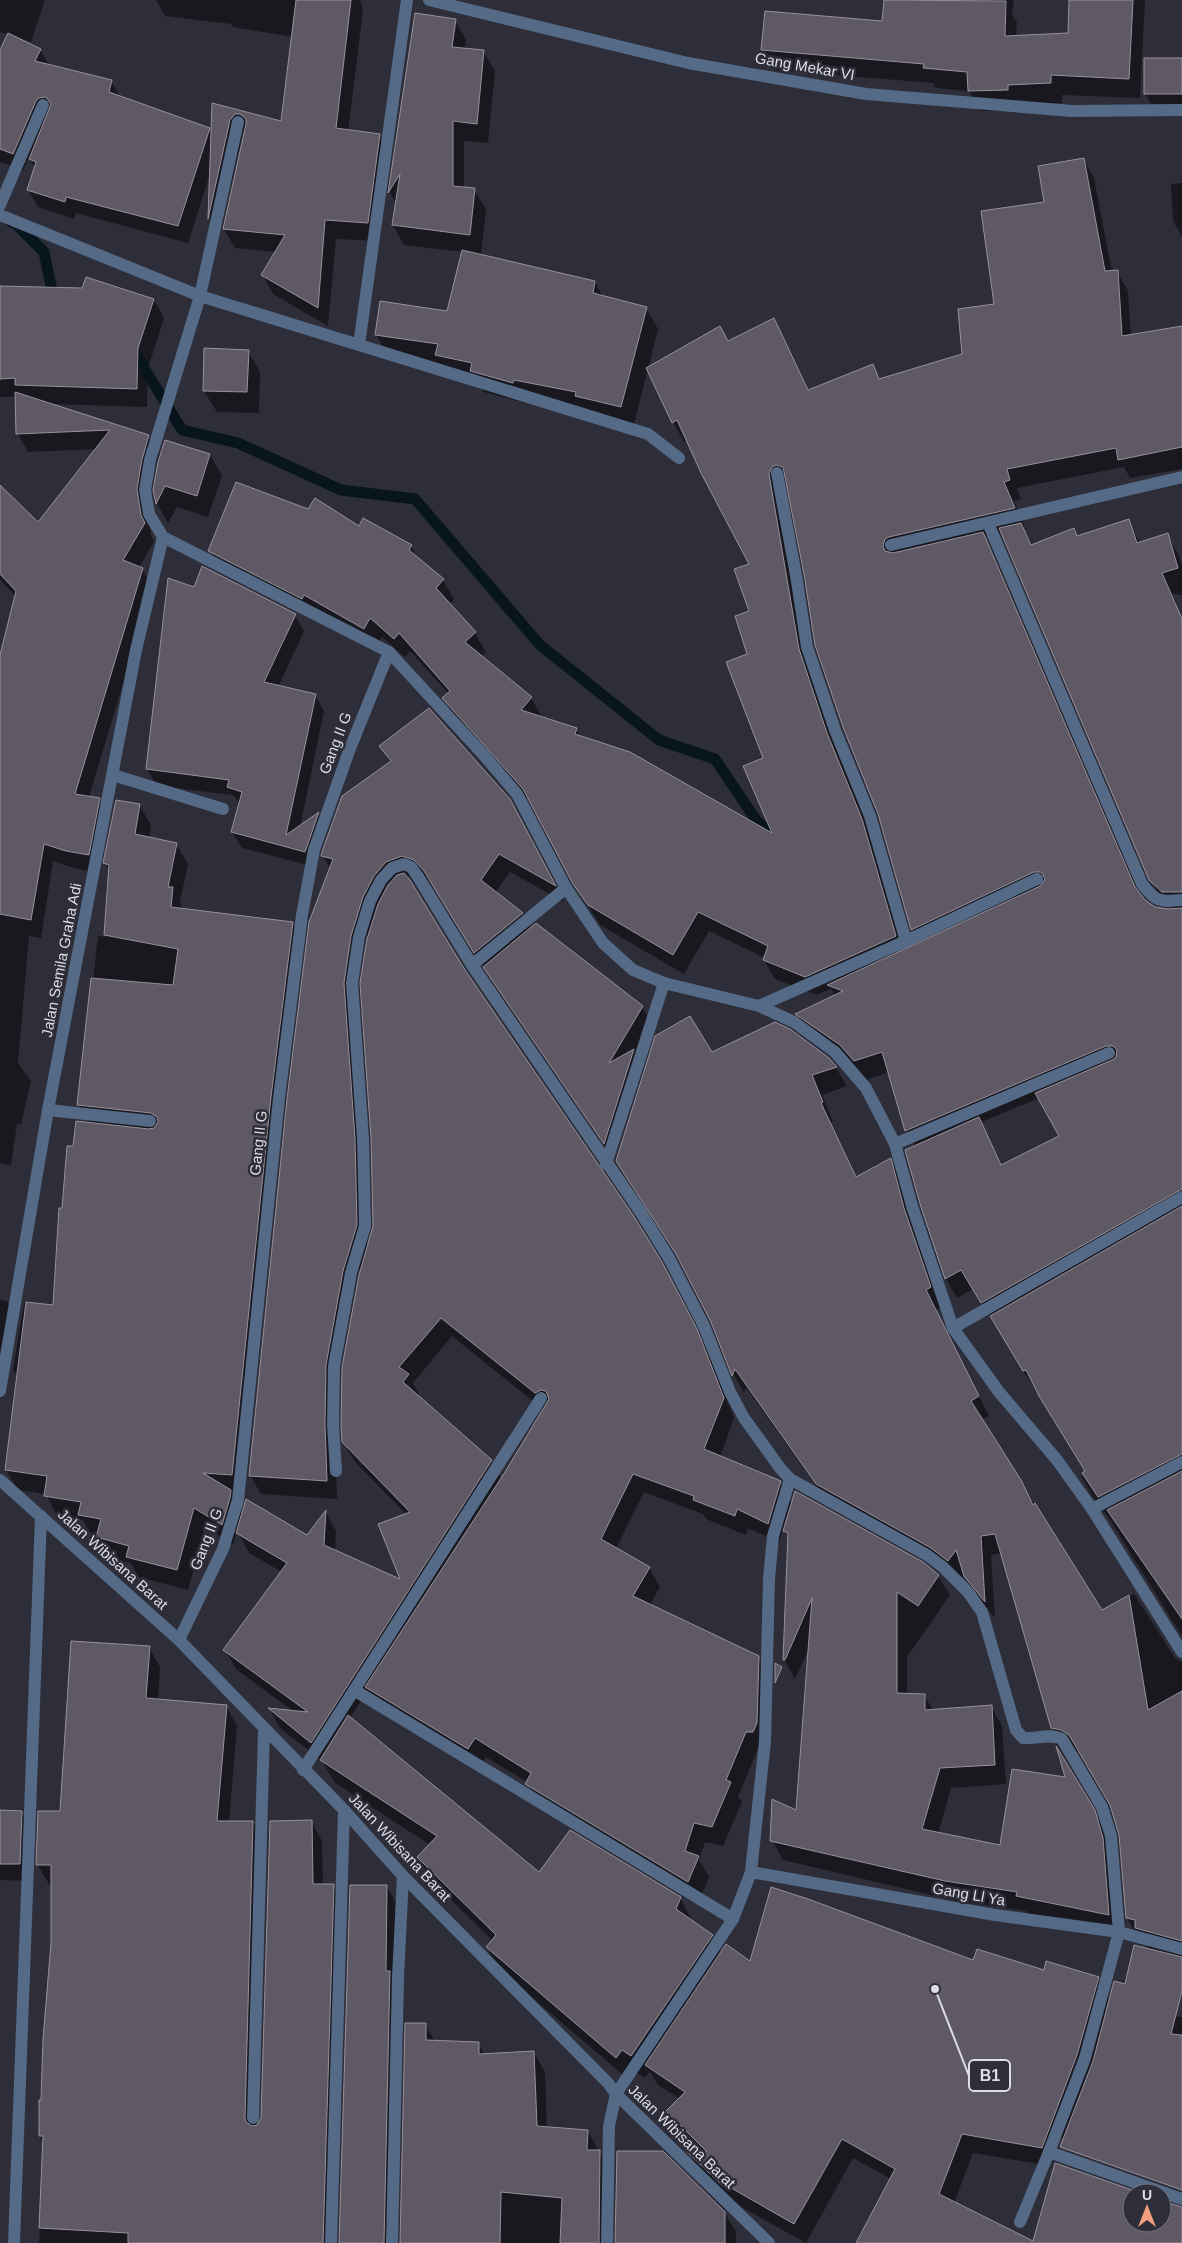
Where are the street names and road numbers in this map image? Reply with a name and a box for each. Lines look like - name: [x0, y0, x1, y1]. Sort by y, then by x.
- street label: Gang Mekar VI: [754, 49, 856, 83]
- street label: Gang II G: [315, 710, 355, 776]
- street label: Jalan Semila Graha Adi: [38, 881, 84, 1039]
- street label: Gang II G: [246, 1110, 270, 1176]
- street label: Jalan Wibisana Barat: [55, 1505, 172, 1613]
- street label: Gang II G: [186, 1506, 226, 1572]
- street label: Jalan Wibisana Barat: [345, 1789, 455, 1905]
- street label: Gang Ll Ya: [931, 1879, 1007, 1909]
- street label: Jalan Wibisana Barat: [625, 2081, 739, 2192]

